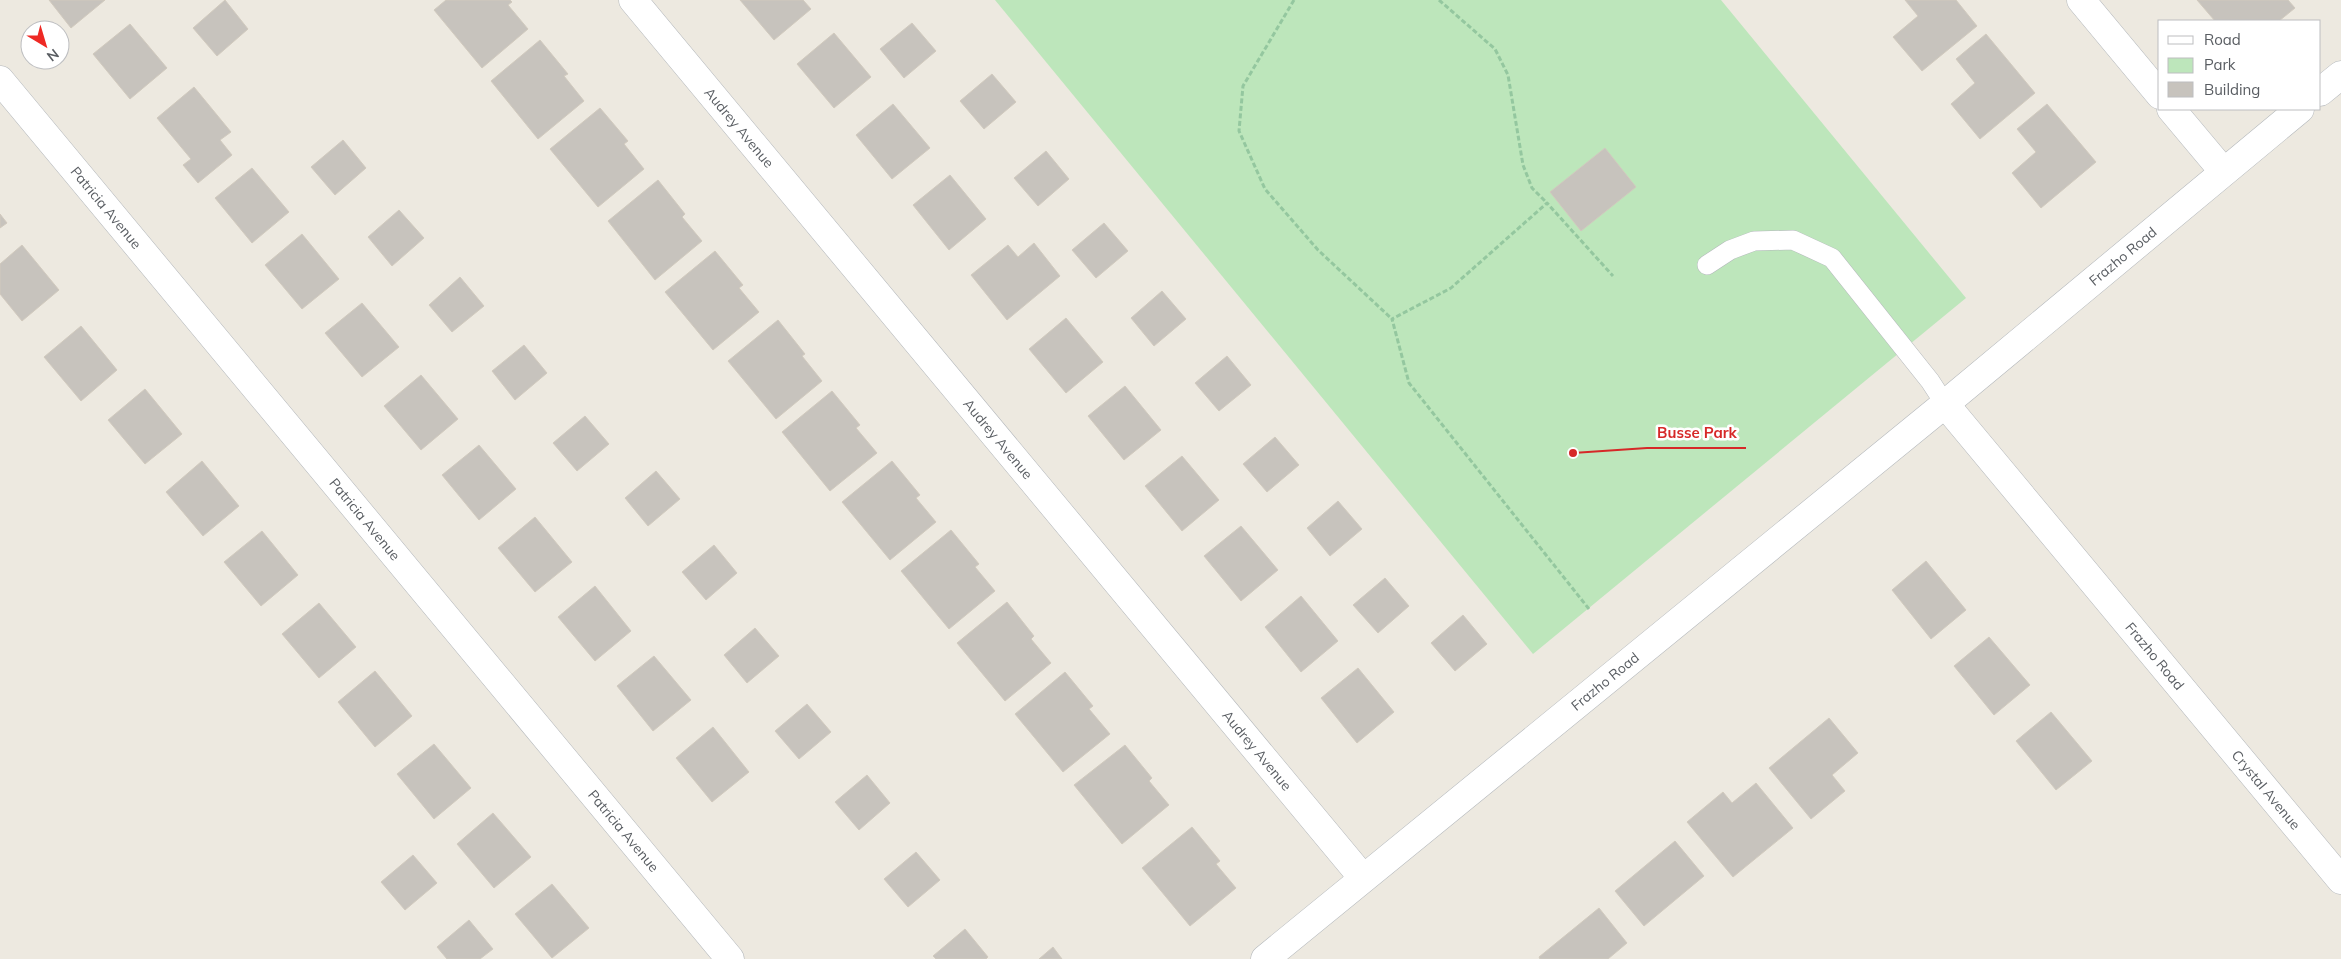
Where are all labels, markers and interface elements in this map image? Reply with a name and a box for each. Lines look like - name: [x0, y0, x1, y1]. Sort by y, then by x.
- north arrow: [20, 20, 70, 70]
- legend: [2158, 20, 2321, 110]
- text: Road: [2204, 30, 2241, 49]
- text: N: [43, 45, 63, 66]
- text: Park: [2204, 55, 2236, 74]
- text: Building: [2204, 80, 2260, 99]
- street label: Audrey Avenue: [700, 84, 778, 172]
- street label: Patricia Avenue: [67, 163, 145, 253]
- street label: Frazho Road: [2085, 223, 2160, 290]
- street label: Audrey Avenue: [959, 395, 1037, 483]
- callout: Busse Park: [1647, 418, 1746, 448]
- text: Busse Park: [1657, 423, 1738, 442]
- street label: Patricia Avenue: [325, 474, 404, 564]
- street label: Frazho Road: [2121, 619, 2188, 694]
- street label: Frazho Road: [1567, 648, 1643, 715]
- street label: Audrey Avenue: [1218, 707, 1296, 794]
- street label: Crystal Avenue: [2228, 746, 2304, 833]
- street label: Patricia Avenue: [584, 786, 663, 876]

